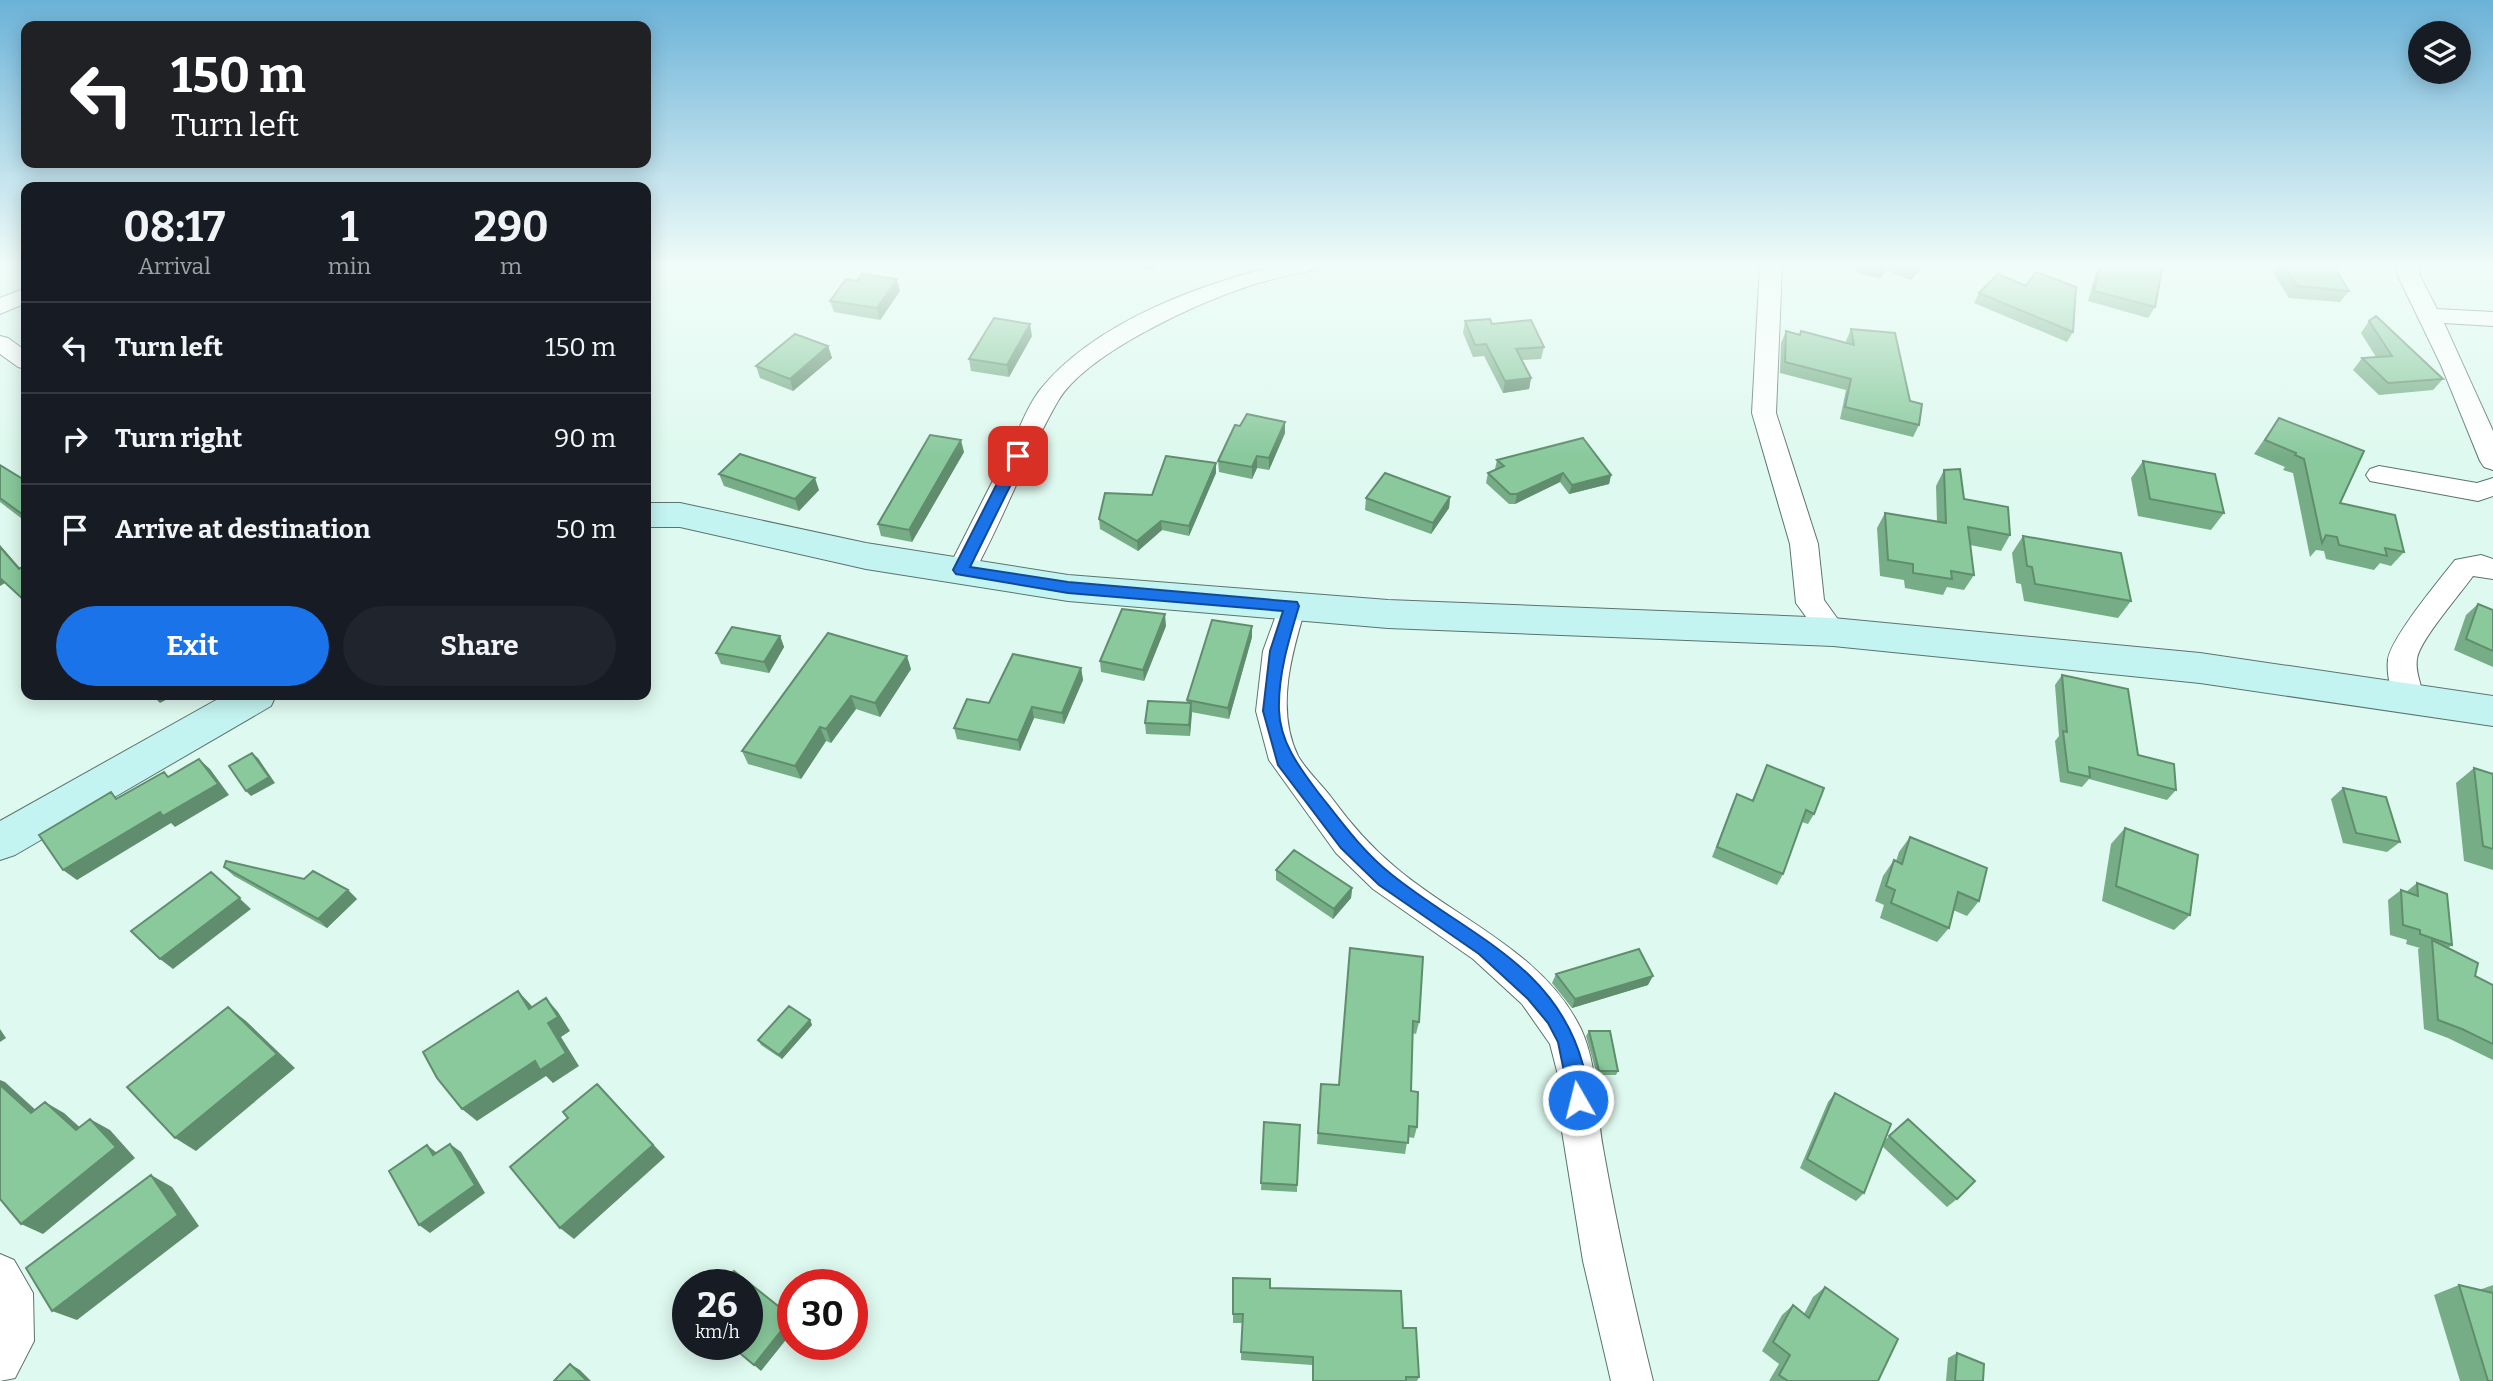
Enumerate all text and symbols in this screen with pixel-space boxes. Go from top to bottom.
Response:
map controls [2408,21,2471,84]
button: layers [2408,21,2471,84]
text: 150 m [171,46,306,105]
icon: left [56,49,147,140]
text: Turn left [171,106,299,144]
text: 08:17 [123,202,225,252]
text: 1 [340,202,359,252]
text: 290 [474,202,549,252]
text: Arrival [138,252,211,280]
text: min [328,252,371,280]
text: m [500,252,522,280]
icon: left [56,329,94,367]
text: Turn left [115,332,223,363]
text: 150 m [545,332,616,363]
icon: right [56,420,94,458]
text: Turn right [115,423,242,454]
text: 90 m [554,423,616,454]
pin [988,426,1048,486]
icon: arrive [999,437,1037,475]
icon: arrive [56,511,94,549]
text: Arrive at destination [115,514,370,545]
text: 50 m [555,514,616,545]
button: Exit [56,606,329,686]
button: Share [343,606,616,686]
position arrow [1541,1063,1615,1137]
speed limit sign: 30 [777,1269,868,1360]
text: 26 [697,1284,738,1326]
text: km/h [695,1321,740,1343]

